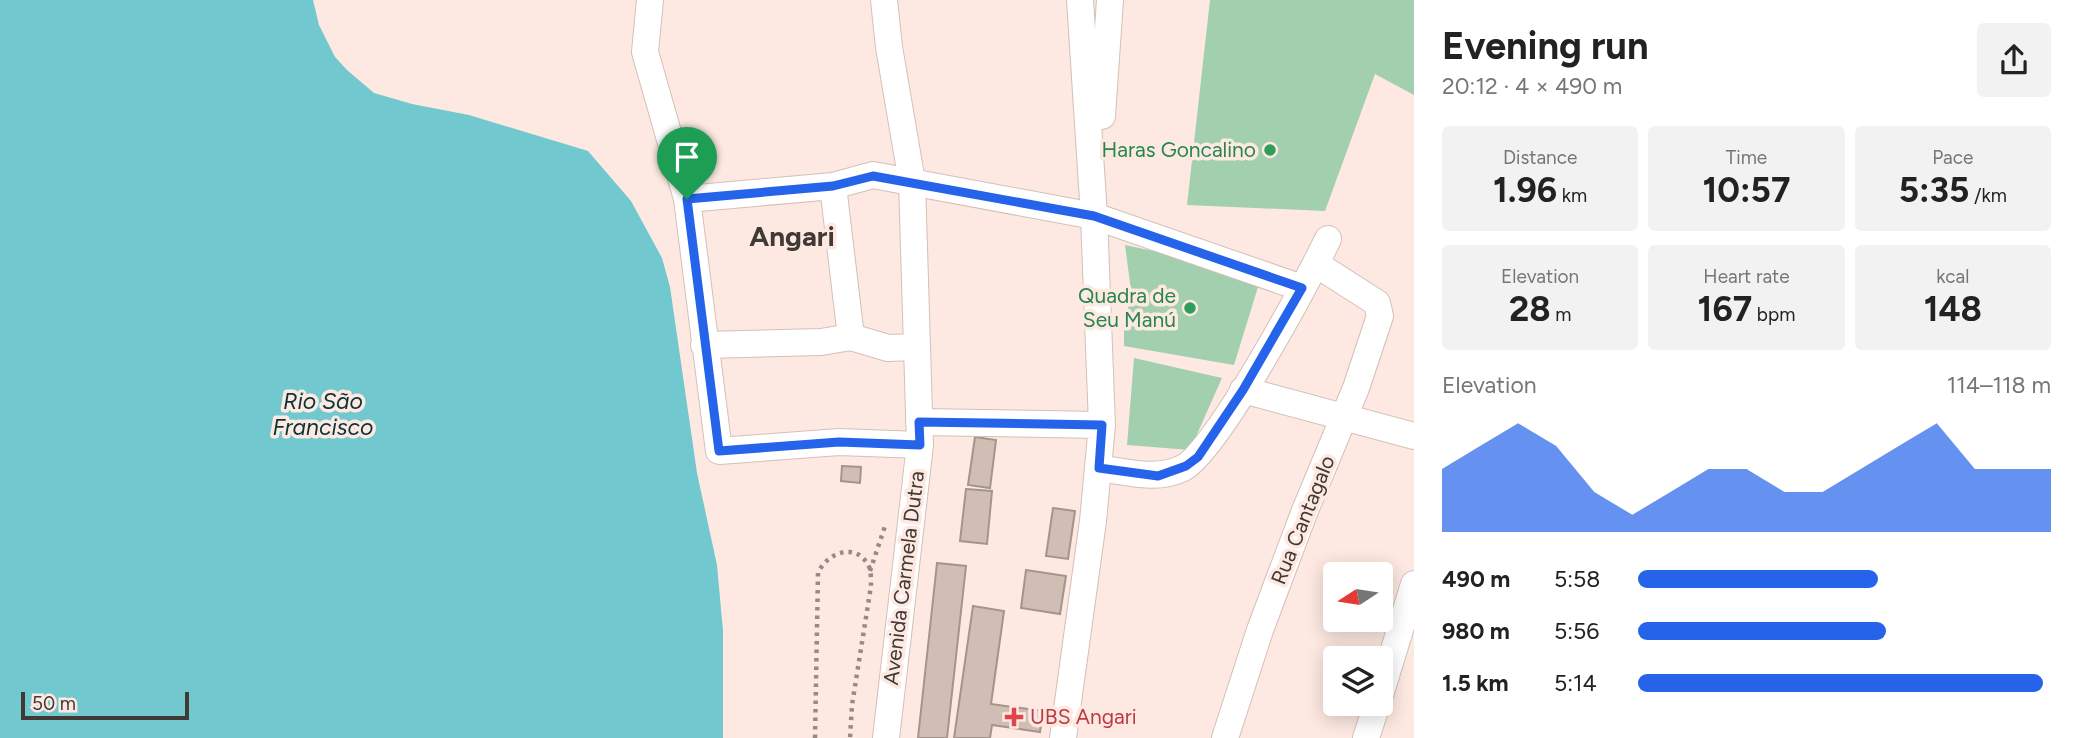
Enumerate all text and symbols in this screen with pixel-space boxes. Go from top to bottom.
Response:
text: Evening run [1442,23,1649,69]
button: share [1977,23,2051,97]
text: 20:12 · 4 × 490 m [1442,72,1622,100]
pin [657,127,717,199]
place label: Haras Goncalino [1101,137,1256,162]
icon: arrive [668,138,706,176]
marker: Haras Goncalino [1262,142,1278,158]
text: Distance [1503,146,1577,169]
text: Time [1726,146,1767,169]
text: Pace [1932,146,1973,169]
text: 1.96 [1493,169,1557,211]
text: 10:57 [1703,169,1790,211]
text: 5:35 [1899,169,1969,211]
text: km [1557,184,1587,207]
text: /km [1969,184,2007,207]
district label: Angari [749,219,835,253]
text: Elevation [1501,265,1579,288]
text: Heart rate [1703,265,1790,288]
text: kcal [1936,265,1969,288]
place label: Quadra de Seu Manú [1078,283,1176,332]
text: 28 [1509,288,1551,330]
text: 167 [1698,288,1752,330]
text: 148 [1924,288,1982,330]
marker: Quadra de Seu Manú [1182,300,1198,316]
text: m [1551,303,1571,326]
text: bpm [1752,303,1795,326]
text: Elevation [1442,371,1537,399]
text: 114–118 m [1947,371,2051,399]
water label: Rio São Francisco [273,387,373,441]
street label: Rua Cantagalo [1265,452,1340,588]
street label: Avenida Carmela Dutra [878,469,929,686]
north arrow [1323,562,1393,632]
map controls [1323,562,1393,716]
text: 490 m [1442,565,1510,593]
text: 5:58 [1554,565,1600,593]
text: 980 m [1442,617,1510,645]
text: 5:56 [1554,617,1599,645]
button: layers [1323,646,1393,716]
text: 1.5 km [1442,669,1509,697]
text: 5:14 [1554,669,1597,697]
scale bar [21,689,189,721]
text: 50 m [32,692,76,715]
place label: UBS Angari [1030,704,1137,729]
marker: UBS Angari [1004,707,1024,727]

